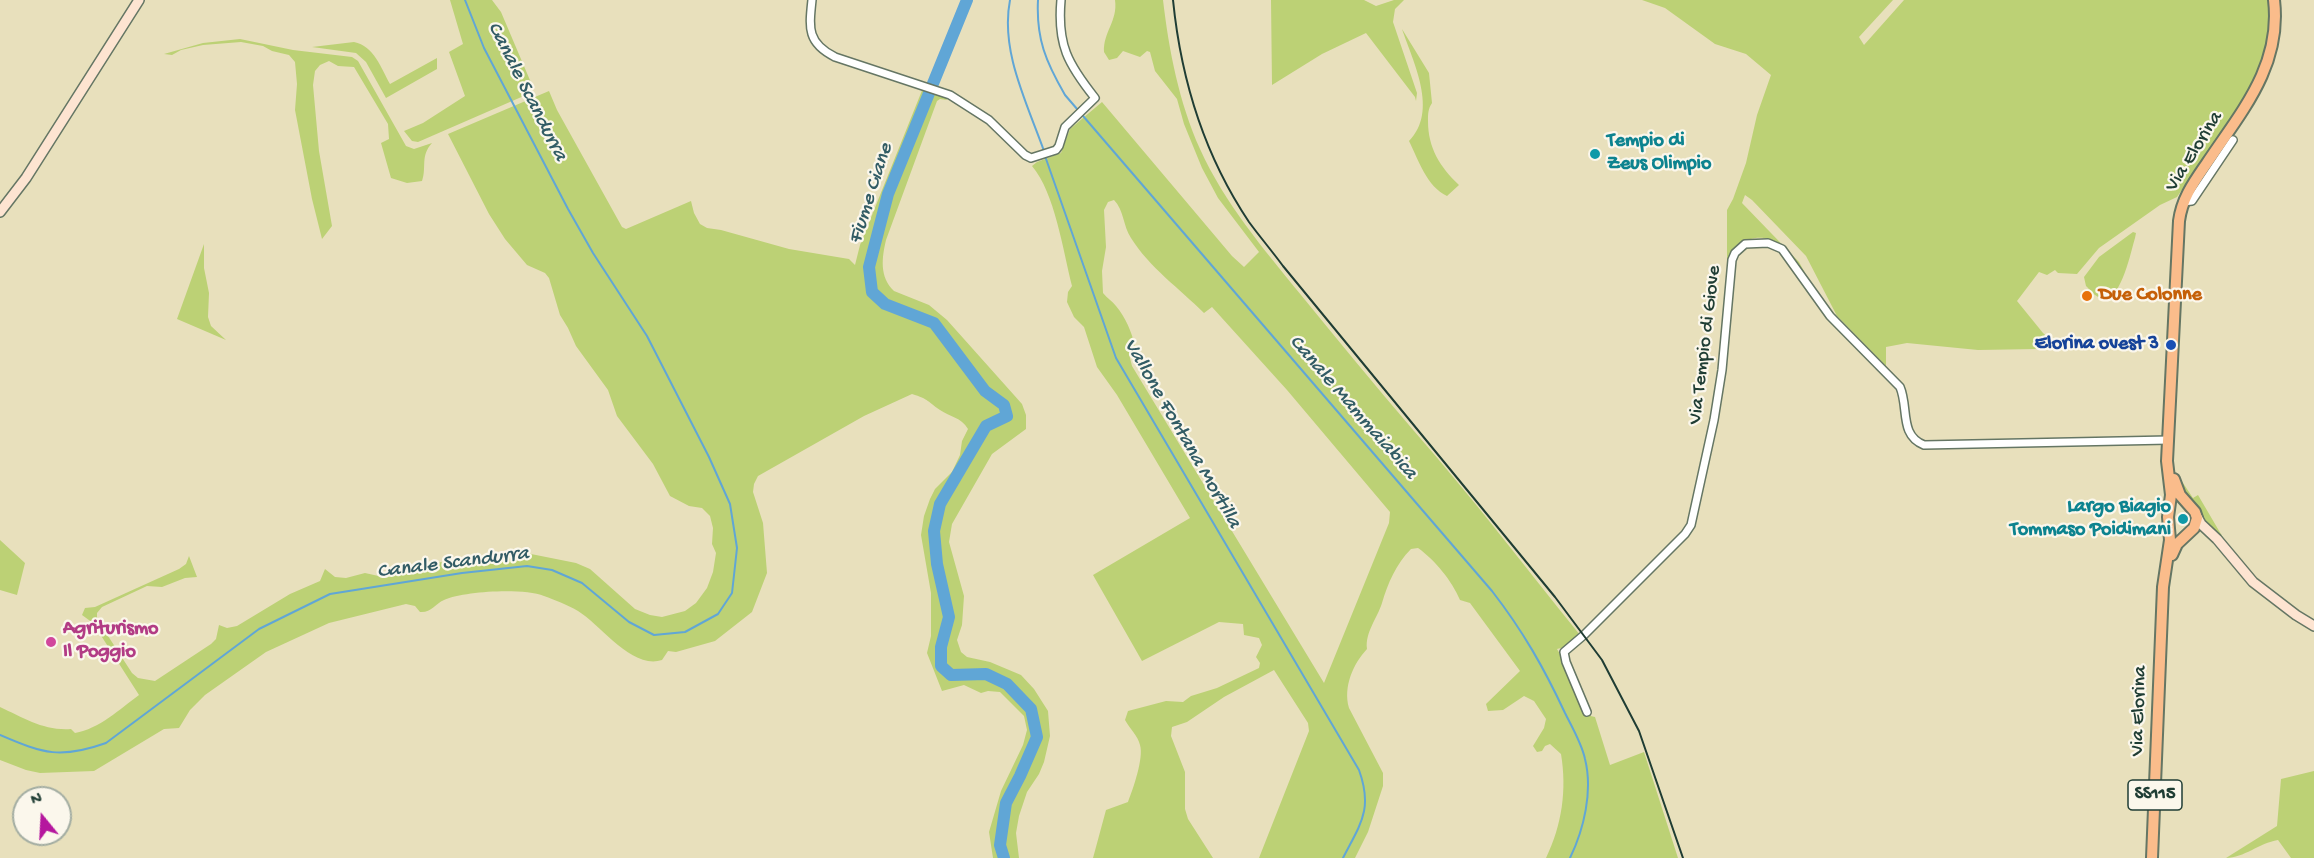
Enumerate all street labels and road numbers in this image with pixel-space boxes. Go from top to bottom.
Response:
street label: Via Elorina [2161,107,2229,197]
street label: Via Tempio di Giove [1684,264,1728,426]
street label: Via Elorina [2126,665,2154,757]
road number: SS115 [2128,780,2182,810]

